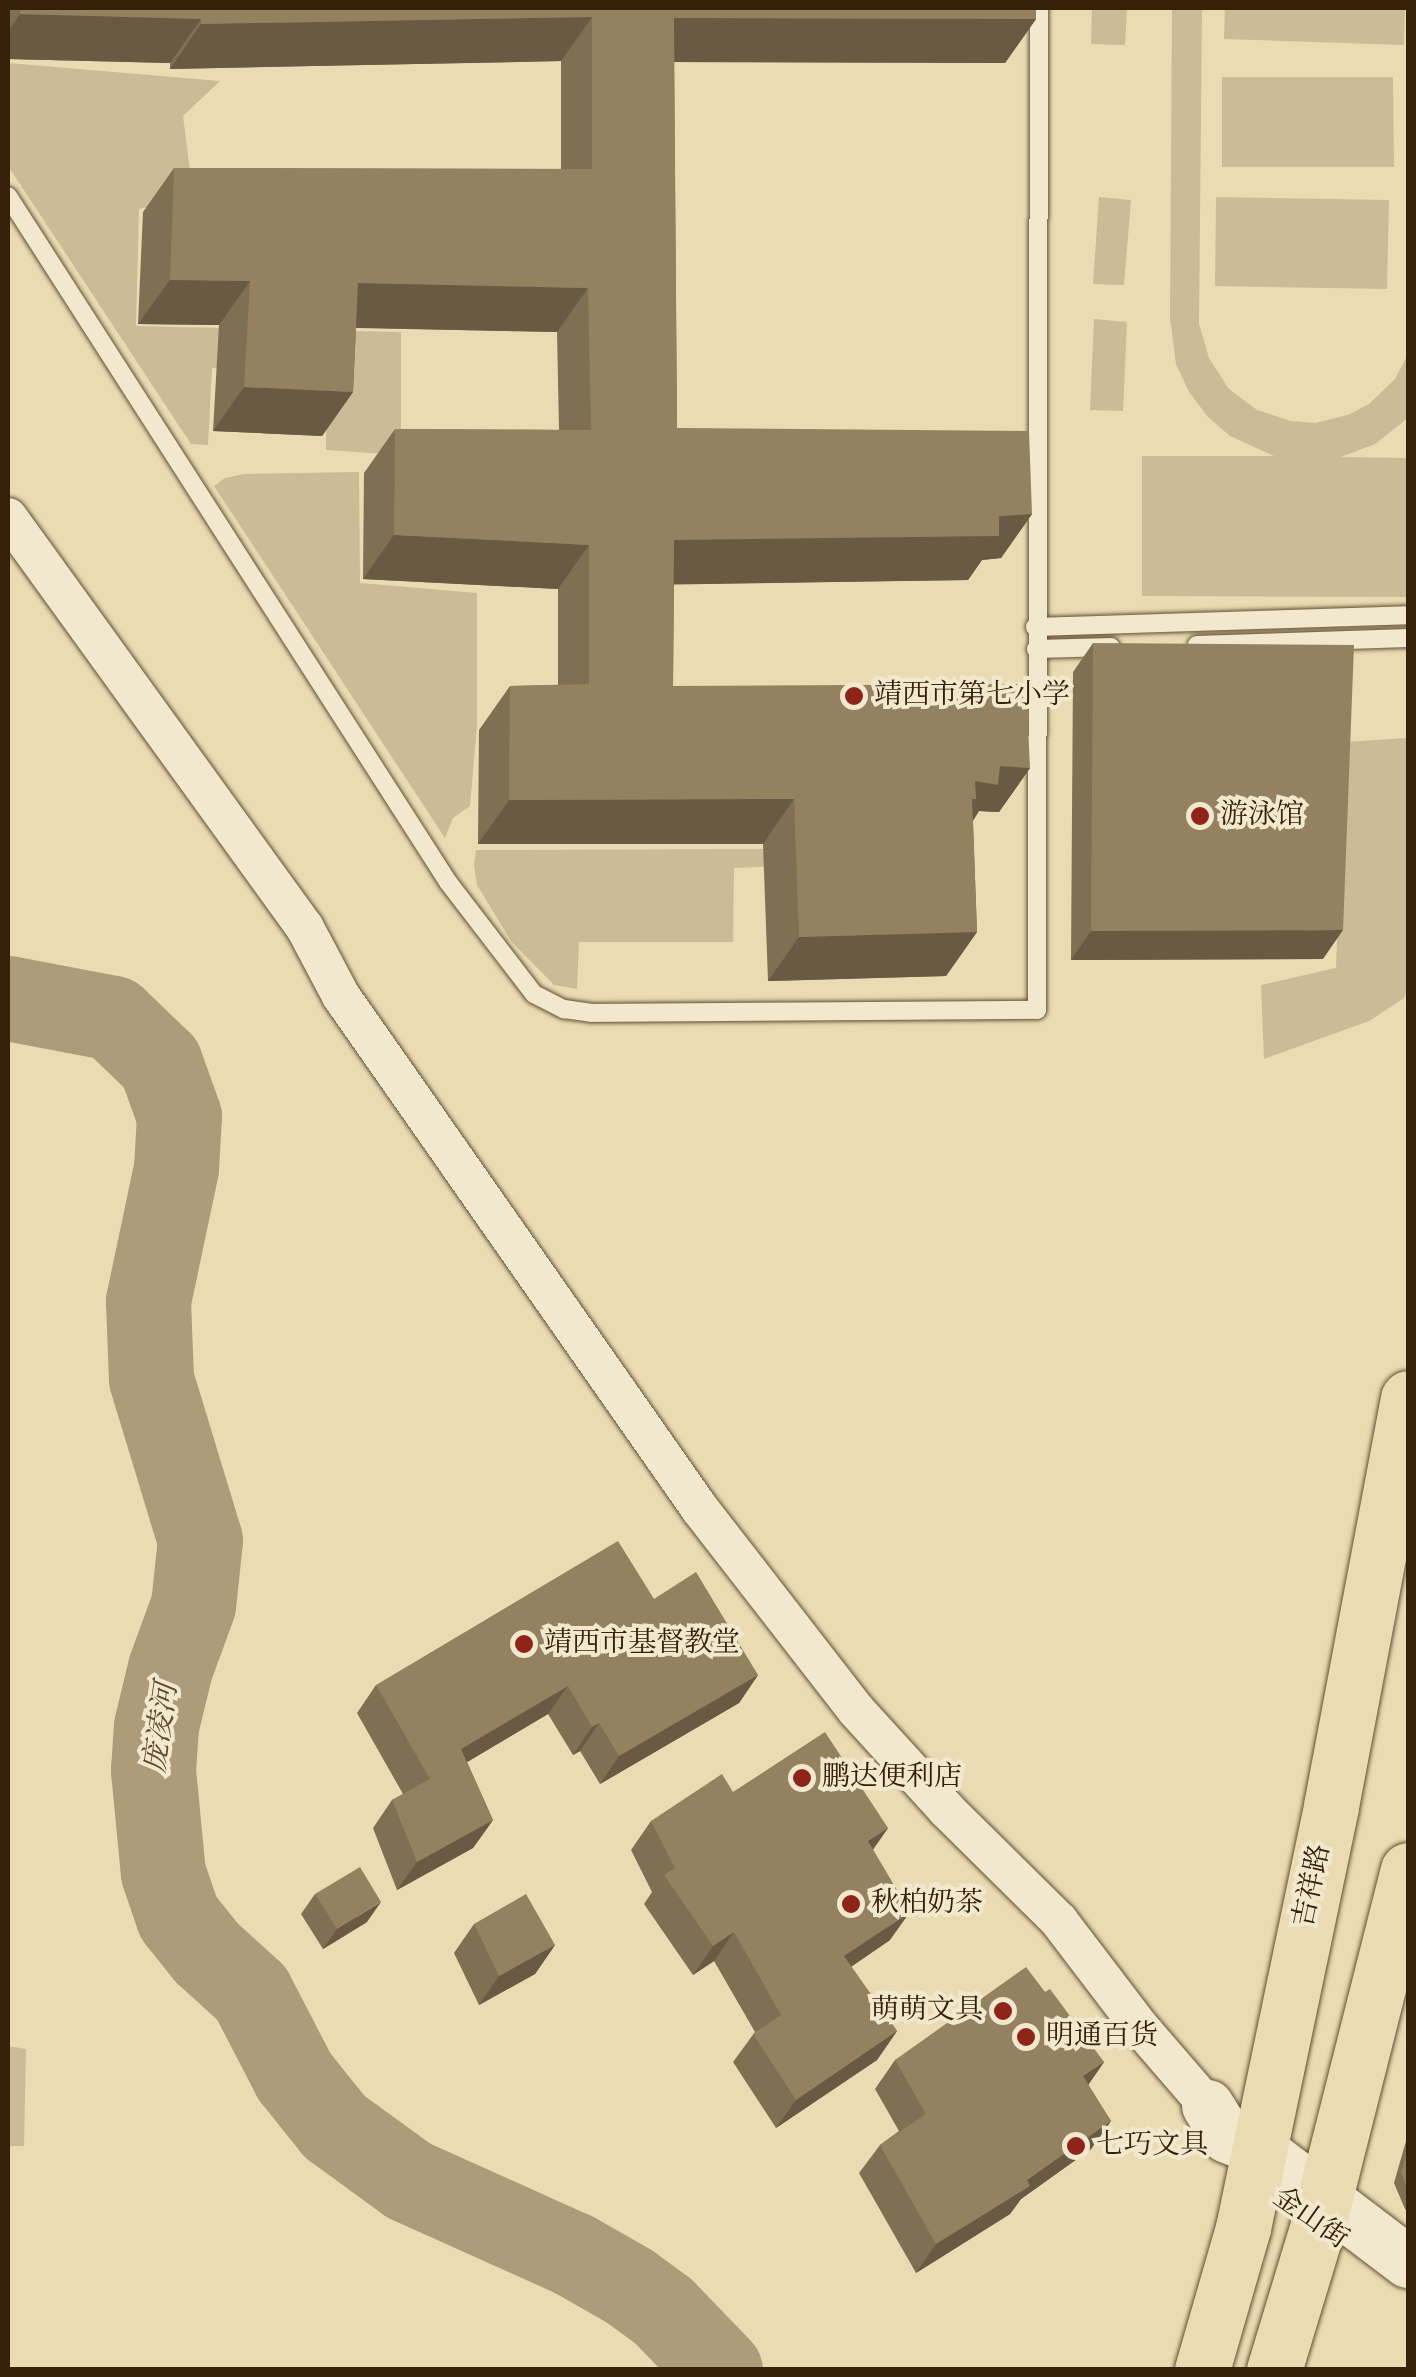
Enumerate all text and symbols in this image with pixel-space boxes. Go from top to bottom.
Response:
place label: 靖西市第七小学 [874,679,1070,713]
marker: 靖西市第七小学 [843,685,865,707]
place label: 游泳馆 [1220,799,1304,833]
marker: 游泳馆 [1189,805,1211,827]
place label: 靖西市基督教堂 [544,1627,740,1661]
marker: 靖西市基督教堂 [513,1633,535,1655]
water label: 庞凌河 [138,1681,186,1775]
place label: 鹏达便利店 [822,1761,962,1795]
marker: 鹏达便利店 [791,1767,813,1789]
street label: 吉祥路 [1288,1841,1338,1931]
place label: 秋柏奶茶 [871,1887,983,1921]
marker: 秋柏奶茶 [840,1893,862,1915]
place label: 萌萌文具 [871,1994,983,2028]
marker: 萌萌文具 [992,2000,1014,2022]
place label: 明通百货 [1046,2020,1158,2054]
marker: 明通百货 [1015,2026,1037,2048]
place label: 七巧文具 [1096,2129,1208,2163]
marker: 七巧文具 [1065,2135,1087,2157]
street label: 金山街 [1266,2181,1354,2257]

